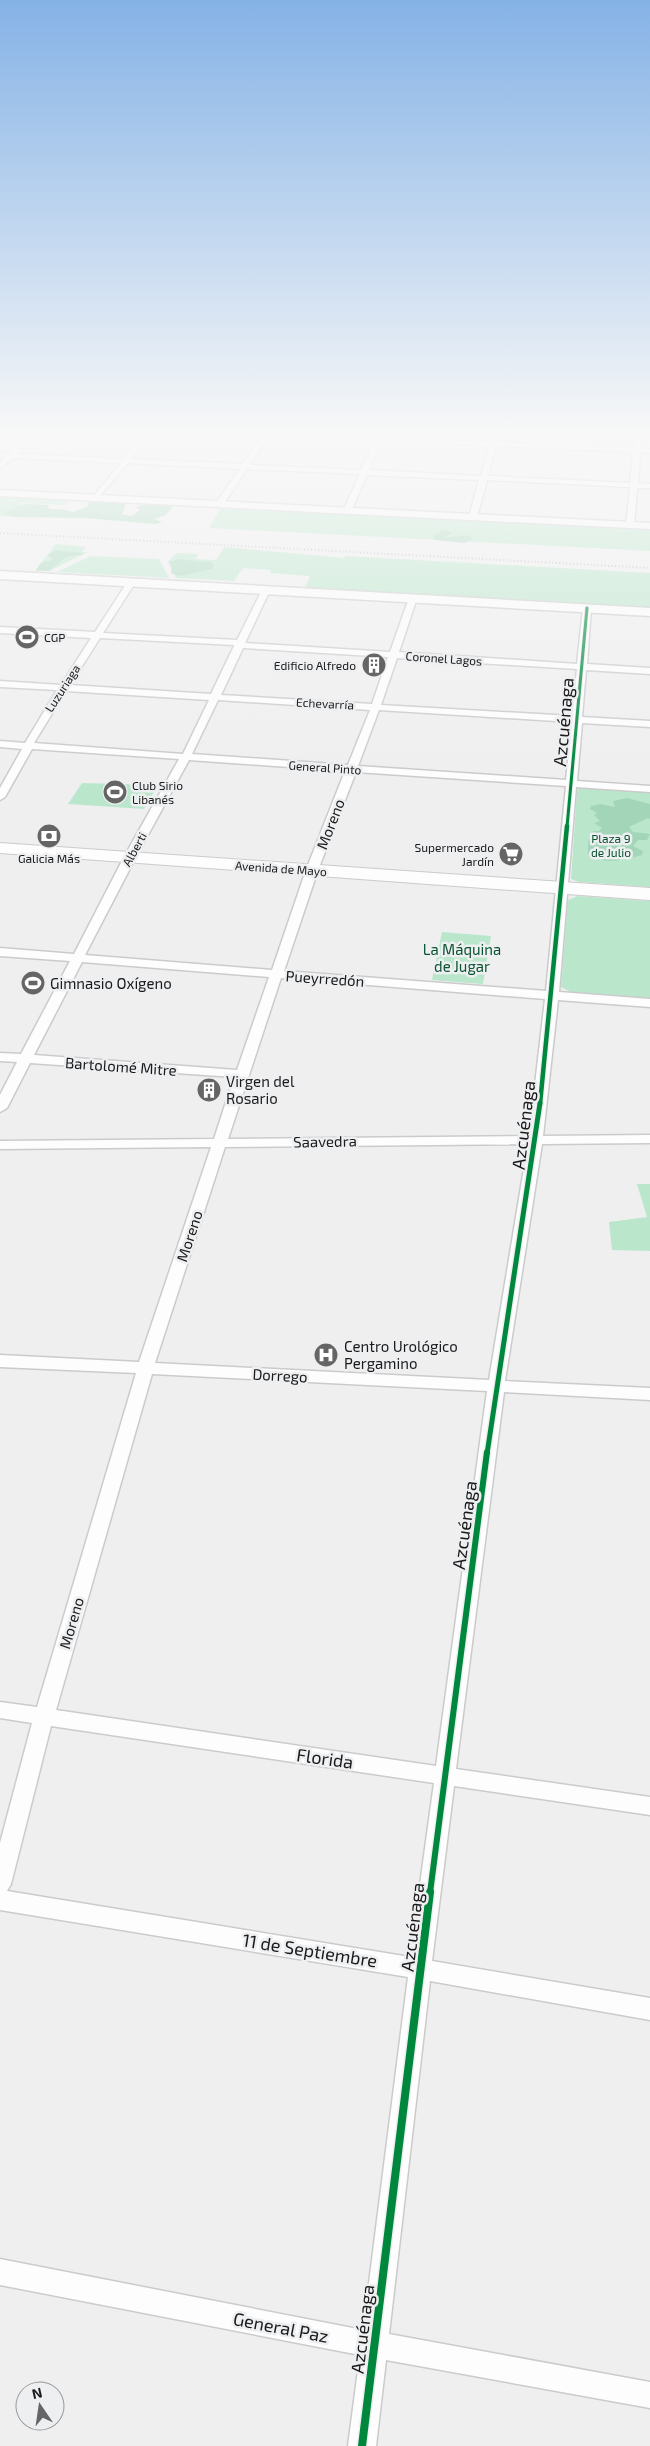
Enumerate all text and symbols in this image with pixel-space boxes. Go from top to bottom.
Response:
sports icon: CGP [14,624,40,650]
place label: CGP [44,630,65,644]
street label: Coronel Lagos [405,648,483,668]
building icon: Edificio Alfredo [361,652,387,678]
place label: Edificio Alfredo [274,658,356,672]
street label: Luzuriaga [42,662,82,714]
street label: Azcuénaga [548,677,578,767]
street label: Echevarría [296,694,354,712]
street label: General Pinto [288,757,362,777]
place label: Club Sirio Libanés [132,778,183,806]
sports icon: Club Sirio Libanés [102,779,128,805]
street label: Moreno [312,796,348,852]
bank icon: Galicia Más [36,823,62,849]
street label: Alberti [119,830,149,868]
park label: Plaza 9 de Julio [591,831,631,859]
place label: Supermercado Jardín [414,840,494,868]
supermarket icon: Supermercado Jardín [498,841,524,867]
place label: Galicia Más [18,851,80,865]
street label: Avenida de Mayo [234,858,328,878]
park label: La Máquina de Jugar [423,940,501,975]
street label: Pueyrredón [285,966,365,990]
sports icon: Gimnasio Oxígeno [20,970,46,996]
place label: Gimnasio Oxígeno [50,974,172,992]
street label: Bartolomé Mitre [65,1053,177,1079]
place label: Virgen del Rosario [226,1072,295,1107]
building icon: Virgen del Rosario [196,1077,222,1103]
street label: Azcuénaga [507,1079,539,1171]
street label: Saavedra [293,1131,357,1151]
street label: Moreno [172,1208,206,1264]
place label: Centro Urológico Pergamino [344,1337,458,1372]
hospital icon: Centro Urológico Pergamino [313,1342,339,1368]
street label: Dorrego [252,1365,308,1385]
street label: Azcuénaga [447,1479,481,1571]
street label: Moreno [55,1595,87,1651]
street label: Florida [295,1743,355,1773]
street label: Azcuénaga [396,1881,428,1973]
street label: 11 de Septiembre [241,1928,379,1972]
street label: Azcuénaga [346,2283,378,2375]
street label: General Paz [231,2307,331,2347]
north arrow [15,2381,65,2431]
text: N [30,2383,44,2402]

